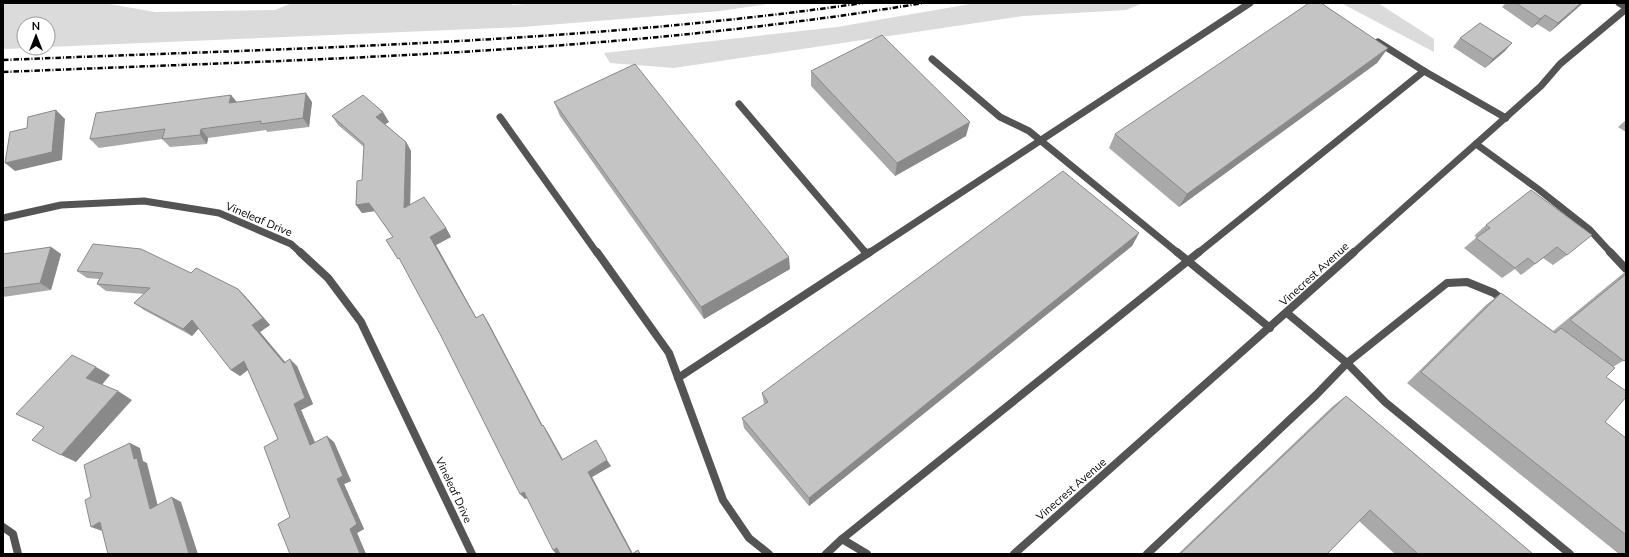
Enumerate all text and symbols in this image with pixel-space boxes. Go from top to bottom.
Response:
north arrow [16,16,56,56]
text: N [32,19,40,33]
street label: Vineleaf Drive [224,199,294,239]
street label: Vinecrest Avenue [1276,239,1352,309]
street label: Vineleaf Drive [433,455,475,525]
street label: Vinecrest Avenue [1033,455,1109,523]

